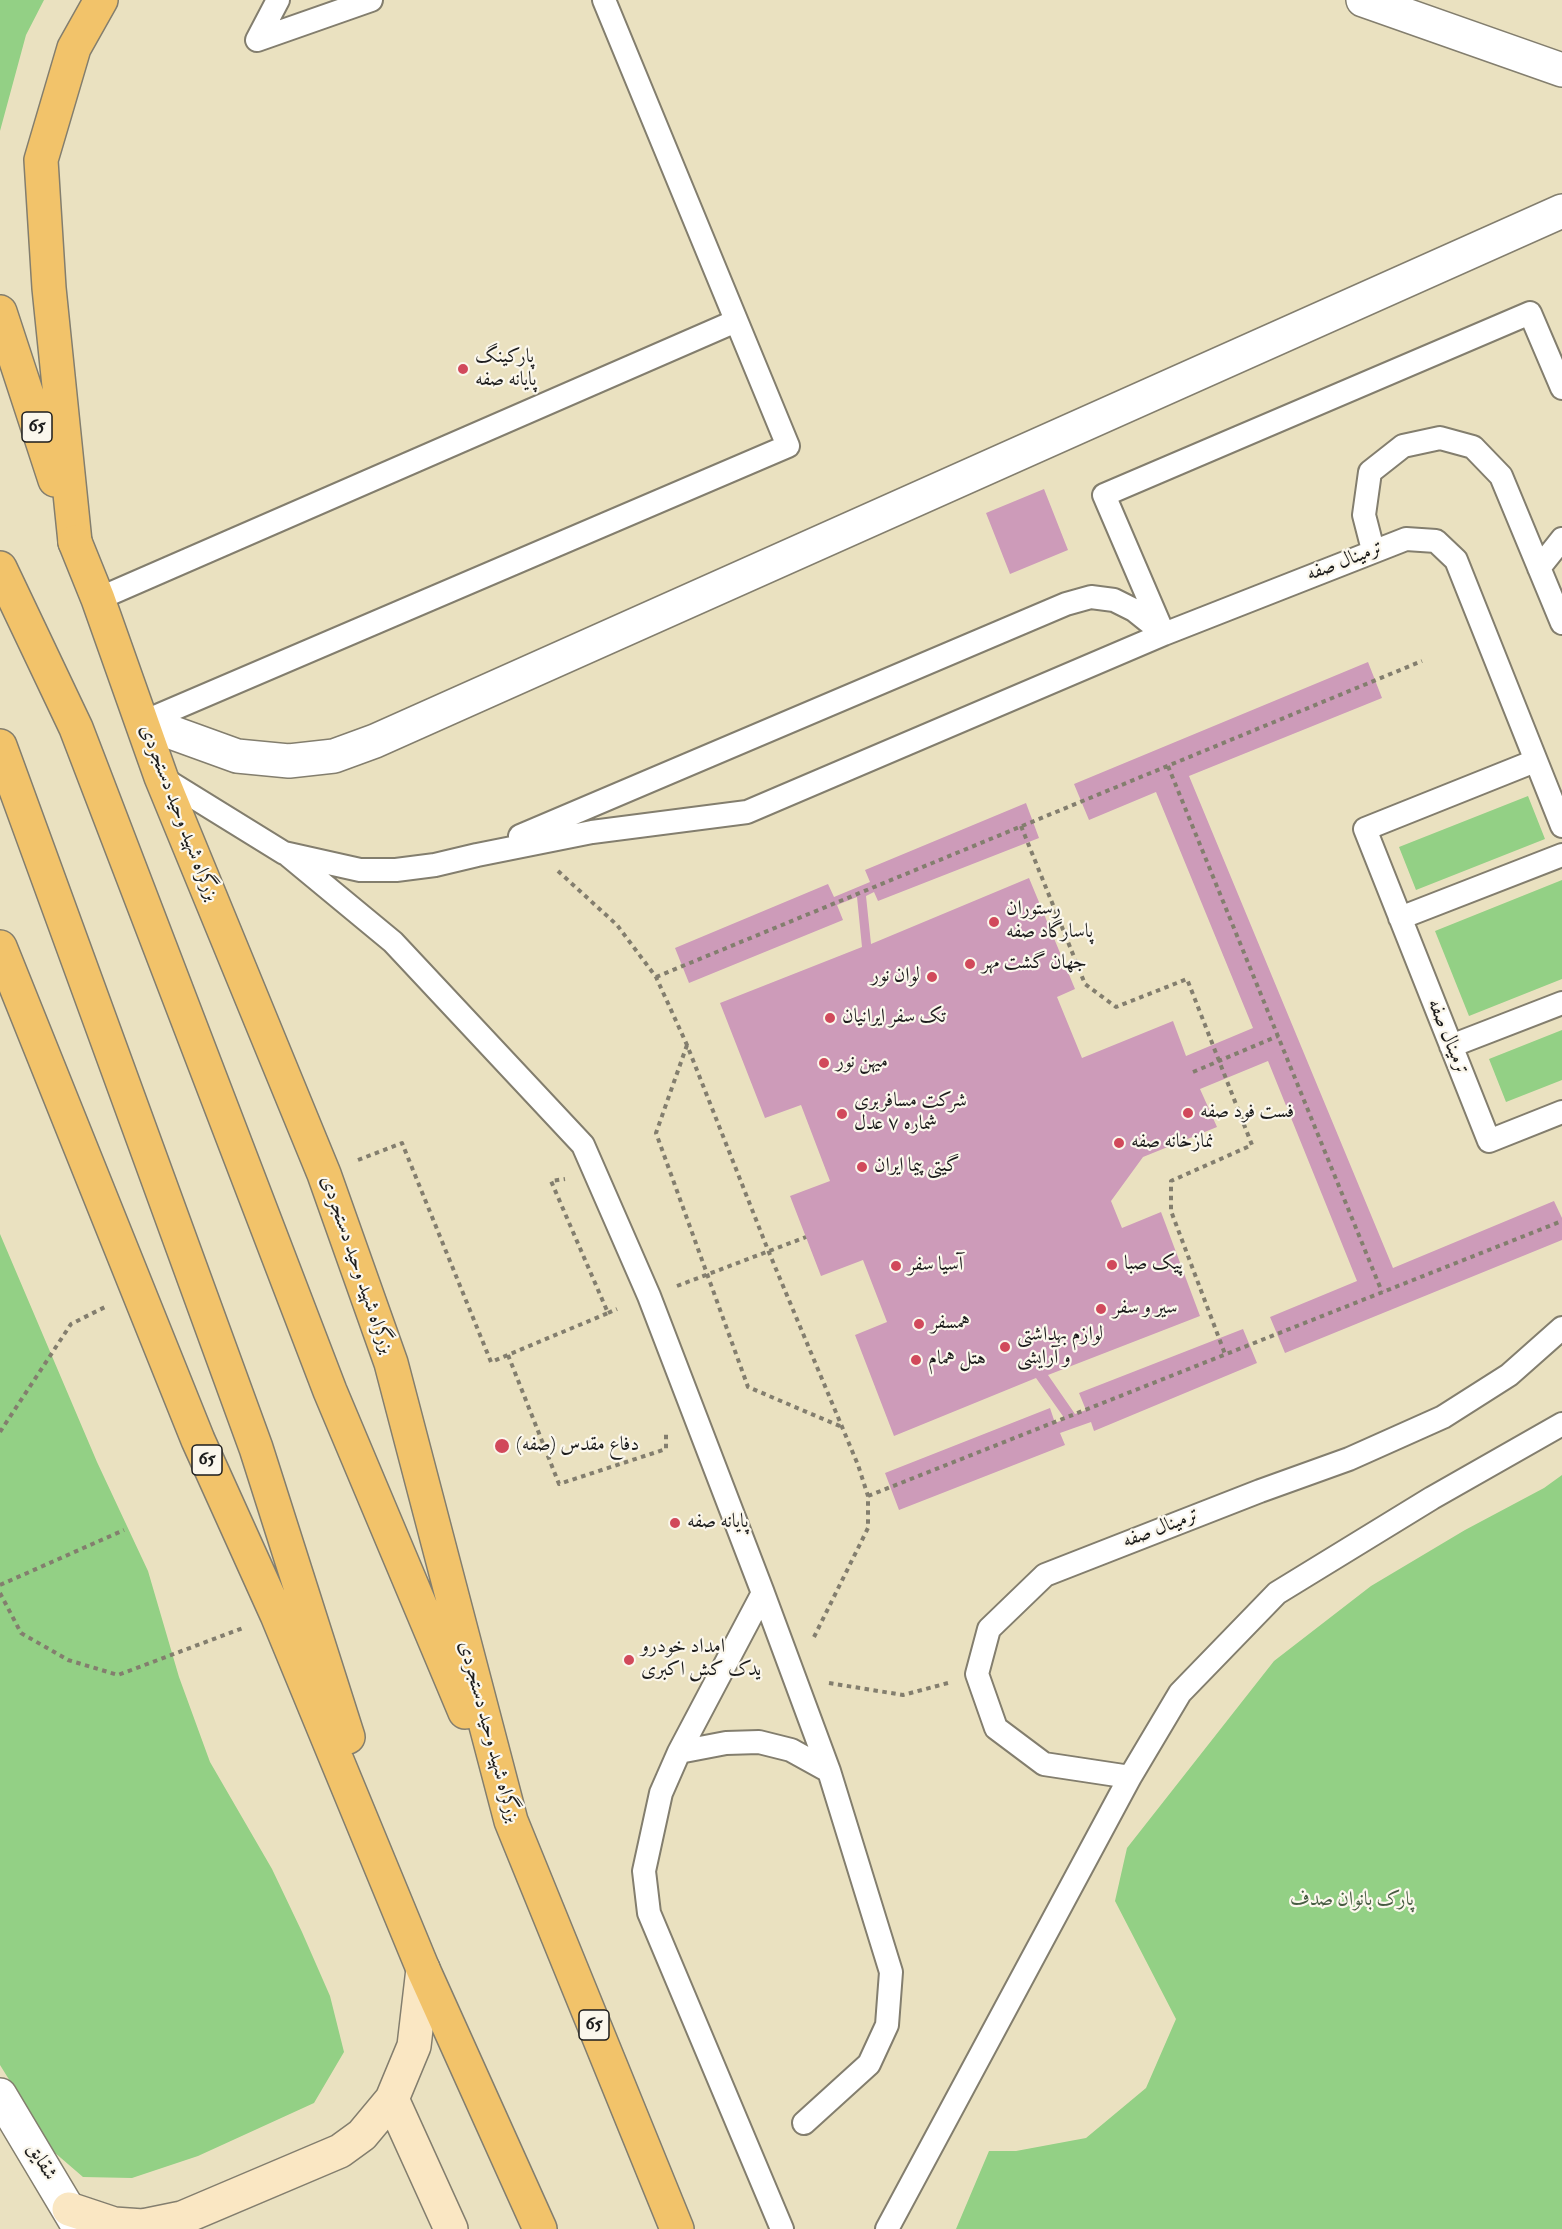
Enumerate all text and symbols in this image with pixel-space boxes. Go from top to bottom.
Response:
place label: پارکینگ پایانه صفه [475,346,536,393]
marker: پارکینگ پایانه صفه [456,362,470,376]
road number: 65 [22,412,52,442]
street label: ترمینال صفه [1304,537,1386,587]
street label: بزرگراه شهید وحید دستجردی [133,721,223,905]
place label: رستوران پاسارگاد صفه [1006,898,1093,945]
marker: رستوران پاسارگاد صفه [987,915,1001,929]
place label: جهان گشت مهر [982,952,1087,976]
marker: جهان گشت مهر [963,957,977,971]
place label: لوان نور [871,965,920,989]
marker: لوان نور [925,970,939,984]
street label: ترمینال صفه [1421,996,1473,1078]
place label: تک سفر ایرانیان [842,1006,946,1030]
marker: تک سفر ایرانیان [823,1011,837,1025]
place label: میهن نور [836,1051,888,1075]
marker: میهن نور [817,1056,831,1070]
place label: شرکت مسافربری شماره ۷ عدل [854,1090,967,1137]
place label: فست فود صفه [1200,1101,1294,1125]
marker: فست فود صفه [1181,1106,1195,1120]
marker: شرکت مسافربری شماره ۷ عدل [835,1107,849,1121]
place label: نمازخانه صفه [1131,1131,1214,1155]
marker: نمازخانه صفه [1112,1136,1126,1150]
place label: گیتی پیما ایران [874,1155,960,1179]
marker: گیتی پیما ایران [855,1160,869,1174]
street label: بزرگراه شهید وحید دستجردی [314,1173,398,1357]
place label: پیک صبا [1124,1253,1183,1277]
place label: آسیا سفر [908,1254,963,1278]
marker: پیک صبا [1105,1258,1119,1272]
marker: آسیا سفر [889,1259,903,1273]
place label: سیر و سفر [1113,1297,1178,1321]
marker: سیر و سفر [1094,1302,1108,1316]
place label: همسفر [931,1312,970,1336]
marker: همسفر [912,1317,926,1331]
place label: لوازم بهداشتی و آرایشی [1017,1324,1103,1371]
marker: لوازم بهداشتی و آرایشی [998,1340,1012,1354]
place label: هتل همام [928,1348,986,1372]
marker: هتل همام [909,1353,923,1367]
place label: دفاع مقدس (صفه) [516,1434,639,1458]
marker: دفاع مقدس (صفه) [493,1437,511,1455]
road number: 65 [192,1445,222,1475]
street label: ترمینال صفه [1120,1504,1202,1554]
place label: پایانه صفه [687,1511,748,1535]
marker: پایانه صفه [668,1516,682,1530]
place label: امداد خودرو یدک کش اکبری [641,1636,761,1683]
street label: بزرگراه شهید وحید دستجردی [452,1638,524,1826]
marker: امداد خودرو یدک کش اکبری [622,1653,636,1667]
park label: پارک بانوان صدف [1290,1889,1414,1913]
road number: 65 [579,2010,609,2040]
street label: شقایق [21,2139,61,2185]

